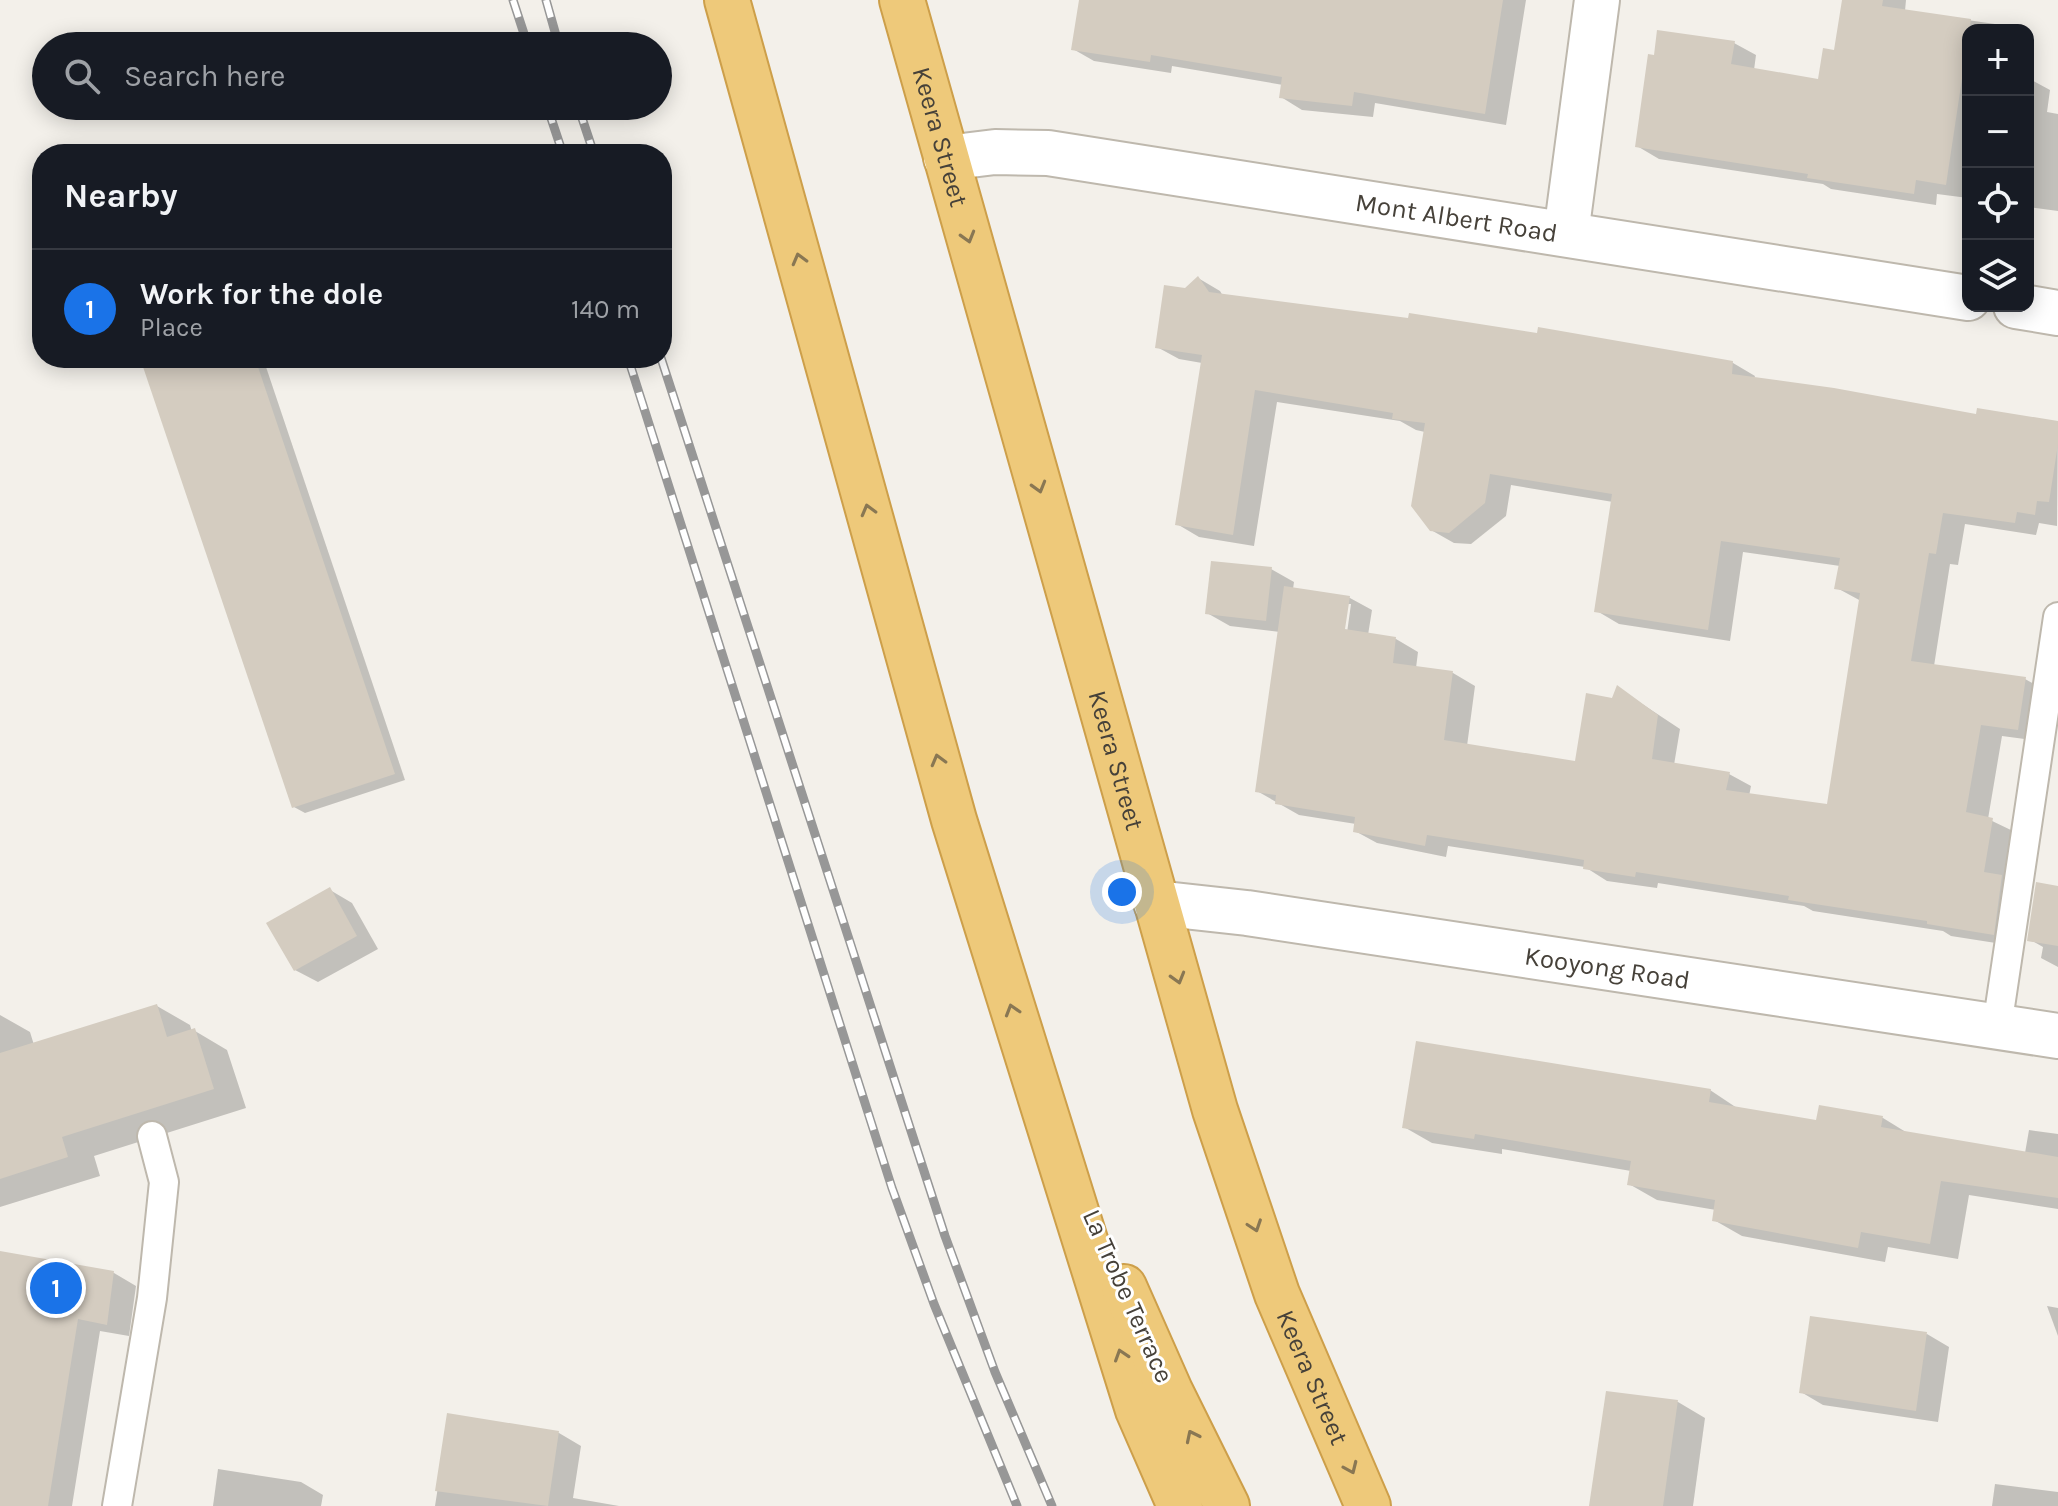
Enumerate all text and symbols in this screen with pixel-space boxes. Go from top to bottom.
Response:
map controls [1962,24,2034,312]
button: + [1962,24,2034,96]
search box [32,32,672,120]
icon: search [60,54,104,98]
text: Search here [124,58,285,94]
street label: Keera Street [906,63,975,210]
button: − [1962,96,2034,168]
button: locate [1962,168,2034,240]
text: Nearby [64,176,178,216]
street label: Mont Albert Road [1353,186,1560,249]
one-way arrow [959,230,975,243]
button: layers [1962,240,2034,312]
one-way arrow [792,253,808,267]
text: Work for the dole [140,276,383,312]
text: 1 [85,294,95,325]
text: 140 m [571,294,640,325]
text: Place [140,312,203,343]
one-way arrow [1030,480,1046,494]
one-way arrow [861,503,878,517]
street label: Keera Street [1082,687,1151,834]
one-way arrow [930,754,947,768]
your location [1102,872,1142,912]
street label: Kooyong Road [1522,940,1692,995]
one-way arrow [1169,971,1185,985]
one-way arrow [1005,1003,1021,1017]
street label: La Trobe Terrace [1076,1204,1180,1388]
one-way arrow [1245,1219,1261,1233]
pin: 1 [30,1258,82,1318]
street label: Keera Street [1270,1305,1355,1450]
one-way arrow [1114,1349,1130,1363]
one-way arrow [1186,1430,1202,1444]
one-way arrow [1341,1459,1357,1474]

